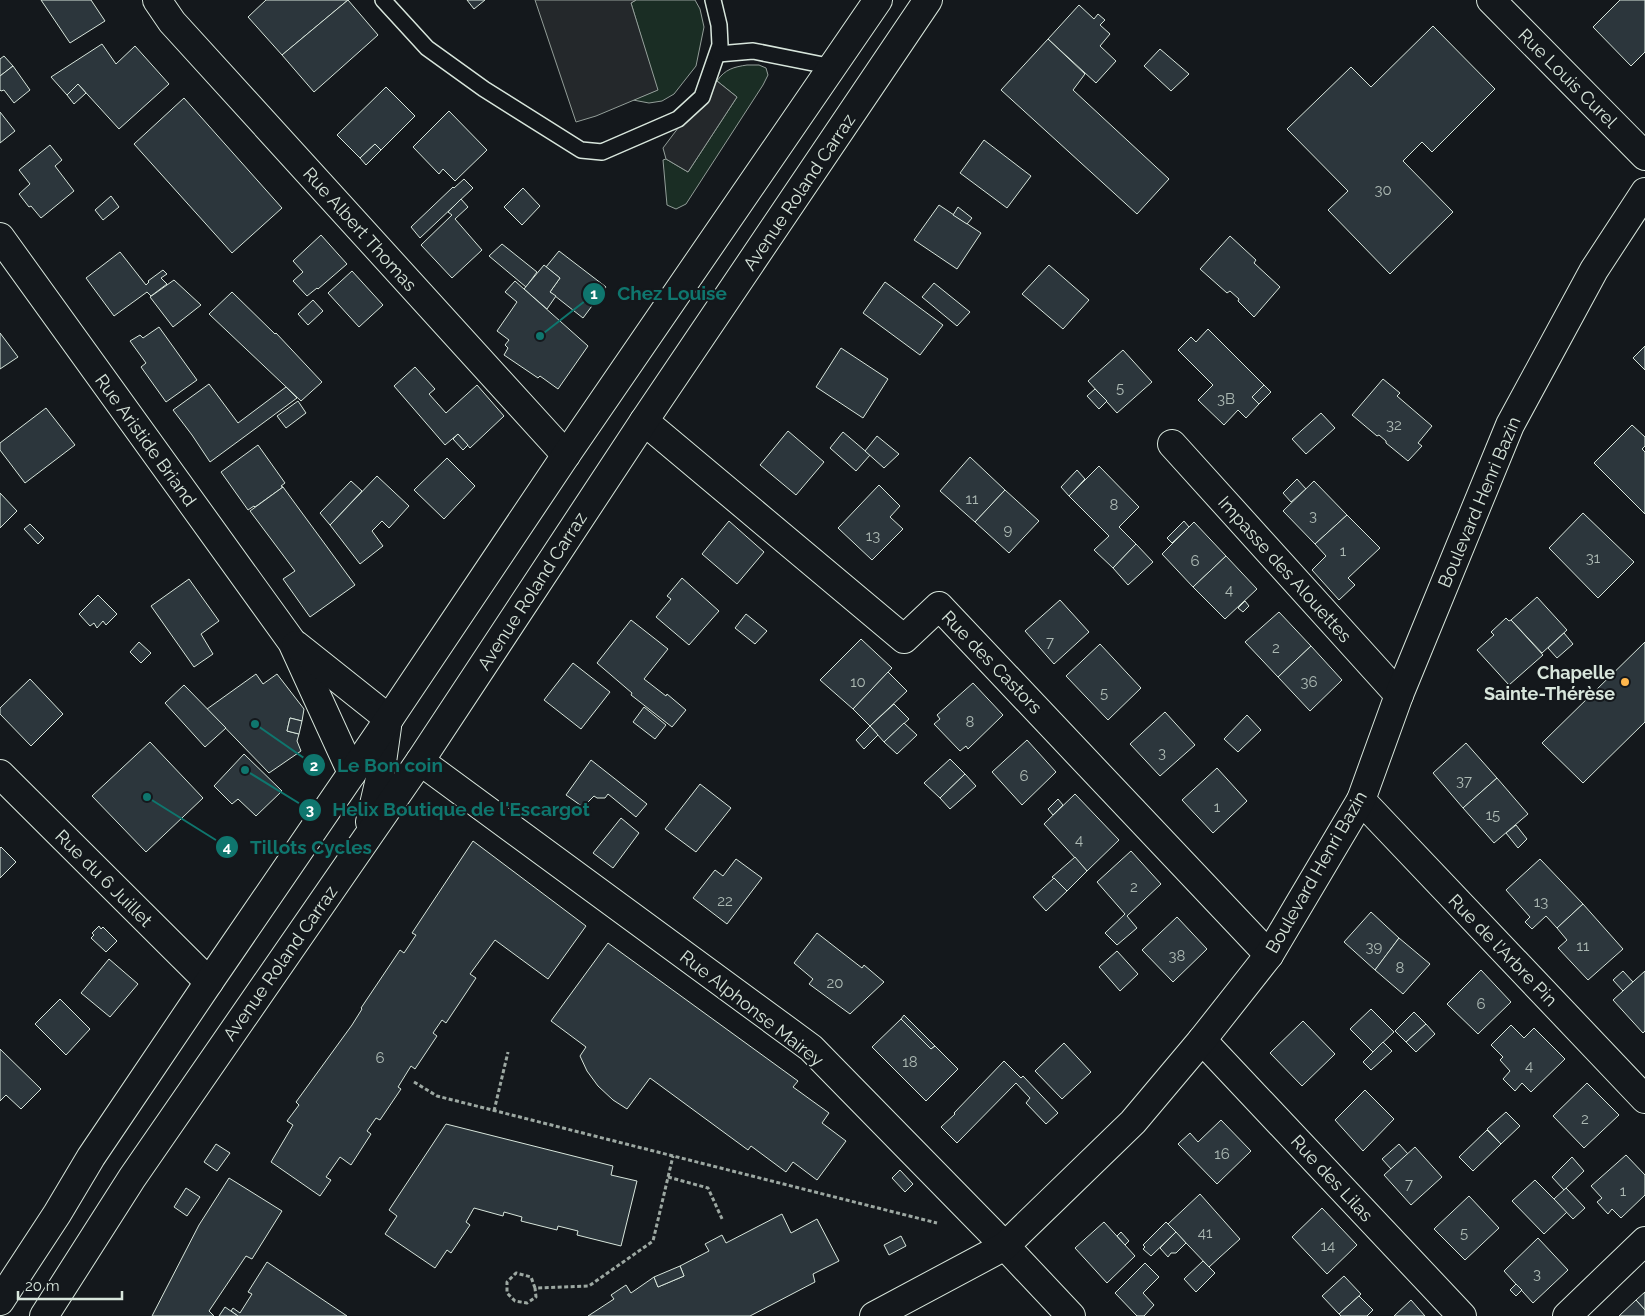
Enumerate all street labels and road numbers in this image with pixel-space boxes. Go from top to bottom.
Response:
street label: Rue Louis Curel [1514,24,1622,132]
street label: Avenue Roland Carraz [739,110,859,274]
street label: Rue Albert Thomas [299,163,421,295]
street label: Rue Aristide Briand [91,370,201,510]
street label: Boulevard Henri Bazin [1433,413,1525,591]
street label: Impasse des Alouettes [1214,492,1356,647]
street label: Avenue Roland Carraz [473,508,591,674]
street label: Rue des Castors [938,606,1047,718]
street label: Boulevard Henri Bazin [1261,787,1371,957]
street label: Rue du 6 Juillet [51,825,157,931]
street label: Avenue Roland Carraz [219,881,342,1045]
street label: Rue de l'Arbre Pin [1444,890,1562,1010]
street label: Rue Alphonse Mairey [676,946,828,1071]
street label: Rue des Lilas [1287,1130,1378,1226]

